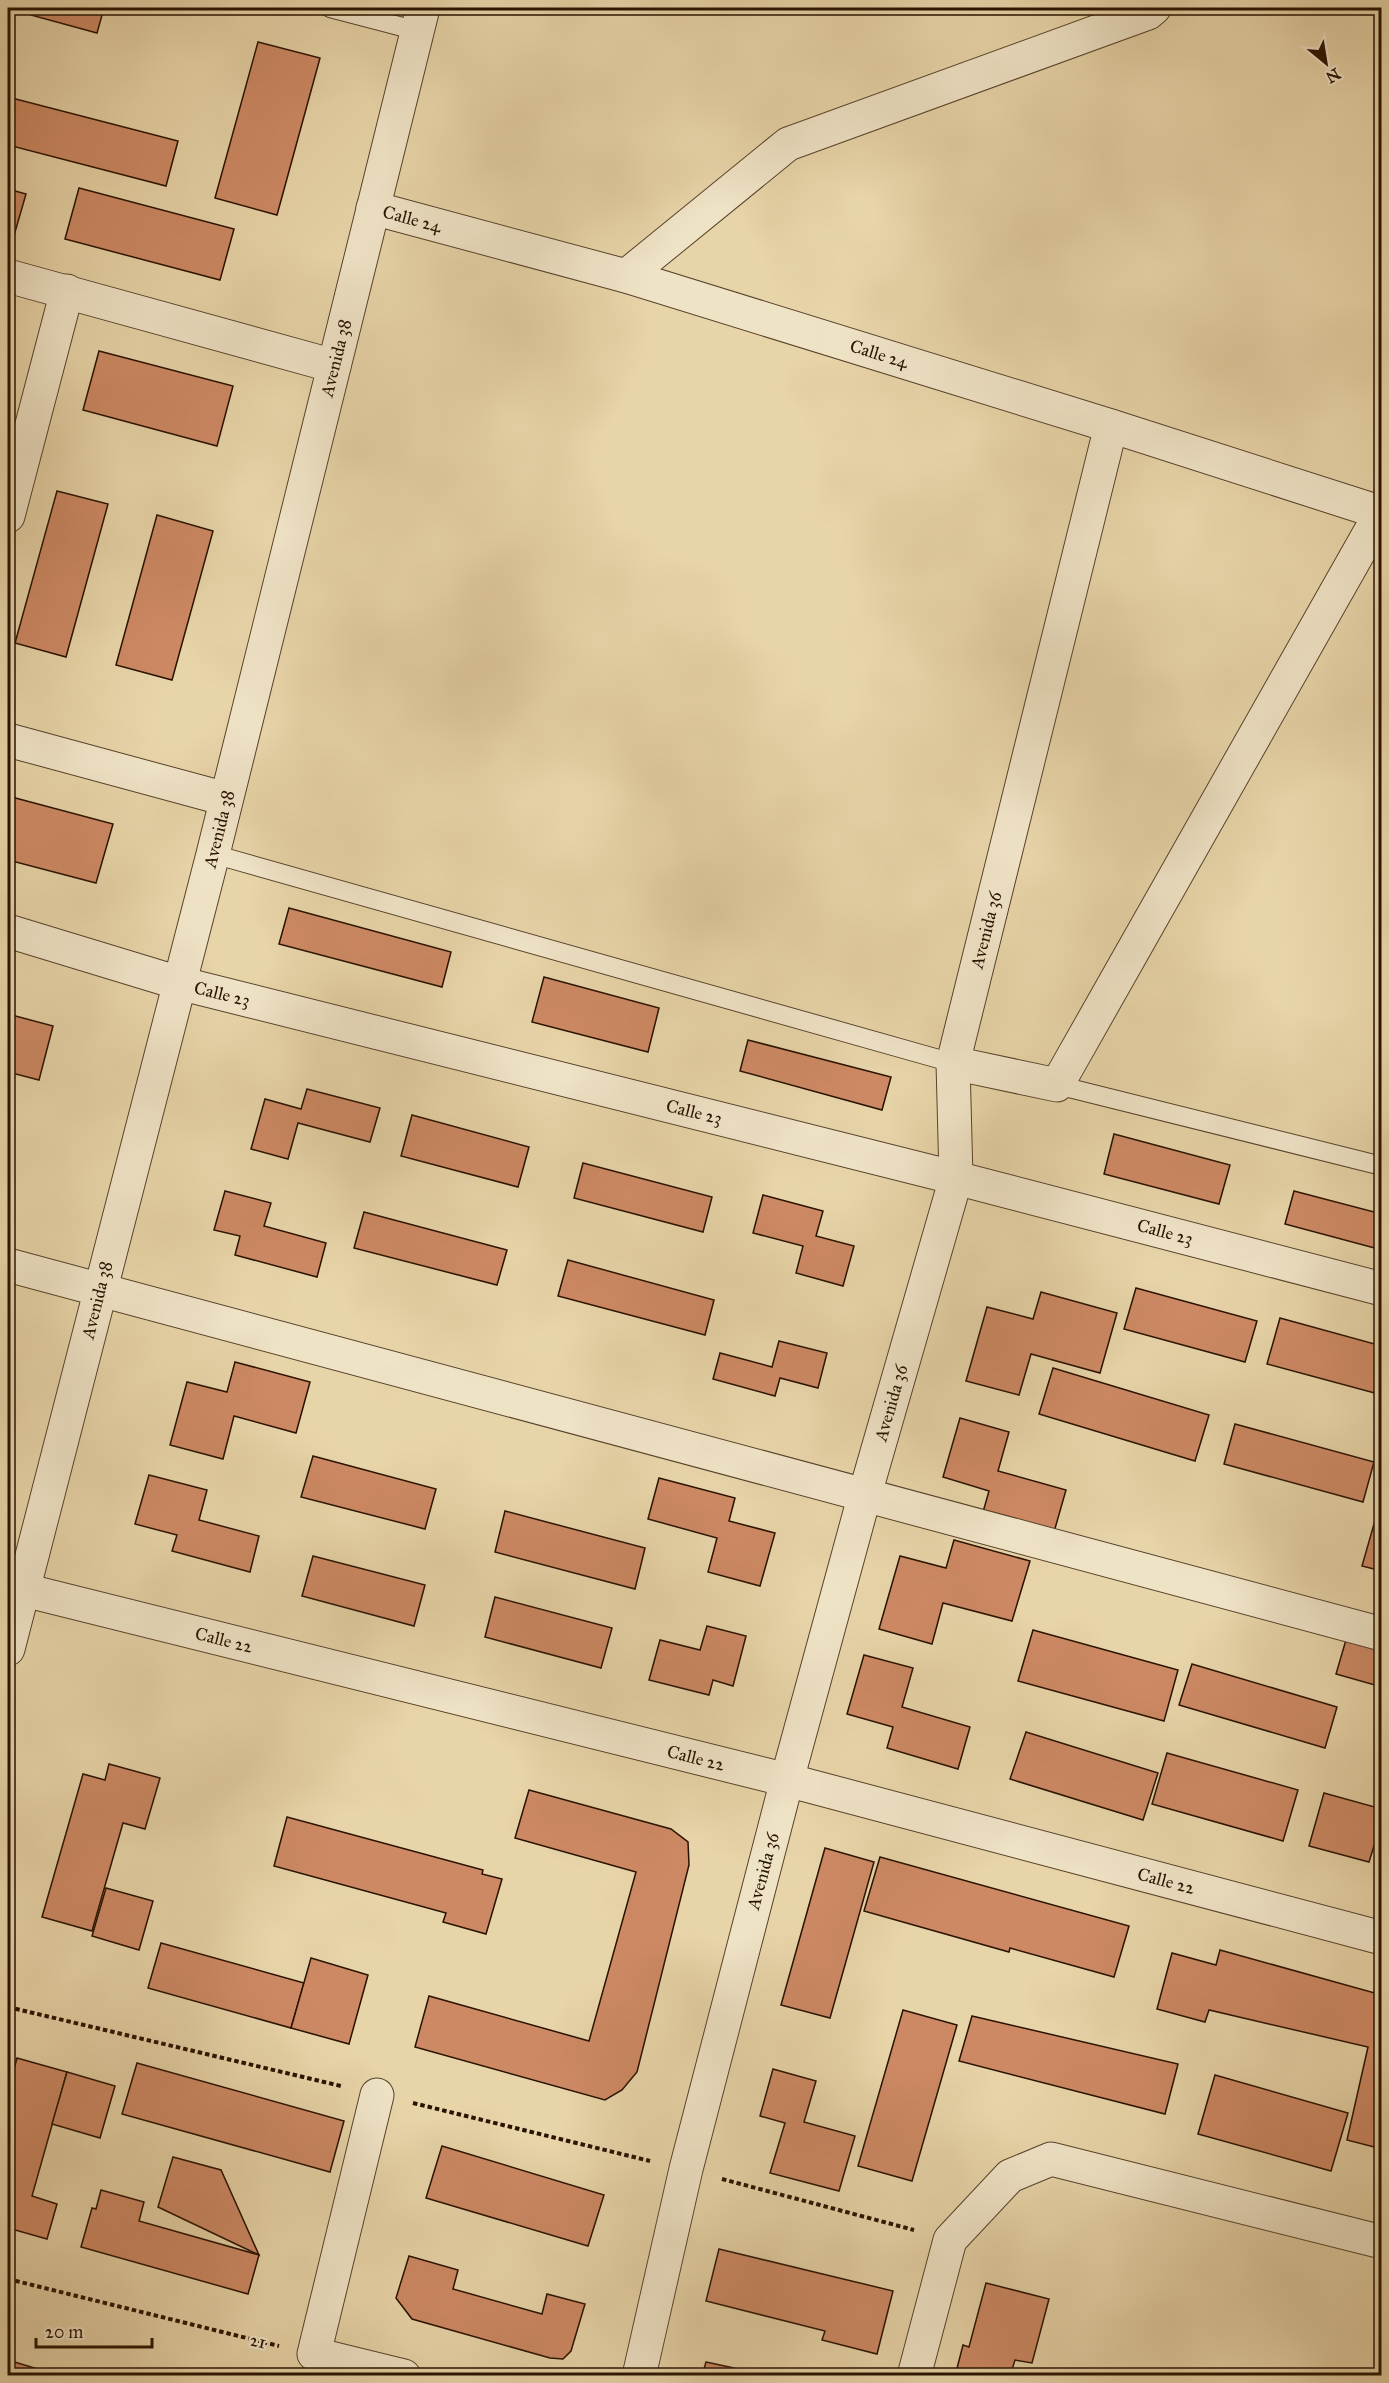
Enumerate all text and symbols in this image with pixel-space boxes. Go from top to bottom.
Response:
north arrow [1296,33,1356,93]
text: N [1322,64,1344,87]
street label: Calle 24 [380,201,445,238]
street label: Avenida 38 [316,317,356,400]
street label: Calle 24 [847,335,912,374]
street label: Avenida 38 [199,788,239,871]
street label: Avenida 36 [966,888,1006,972]
street label: Calle 23 [192,976,252,1012]
street label: Calle 23 [664,1094,724,1130]
street label: Calle 23 [1135,1214,1195,1250]
street label: Avenida 38 [77,1259,117,1342]
street label: Avenida 36 [869,1361,913,1445]
street label: Calle 22 [193,1622,255,1658]
street label: Calle 22 [665,1740,727,1776]
street label: Avenida 36 [742,1829,784,1913]
street label: Calle 22 [1135,1863,1197,1899]
scale bar [36,2311,152,2349]
text: 20 m [45,2321,83,2343]
street label: 21 [248,2328,268,2354]

